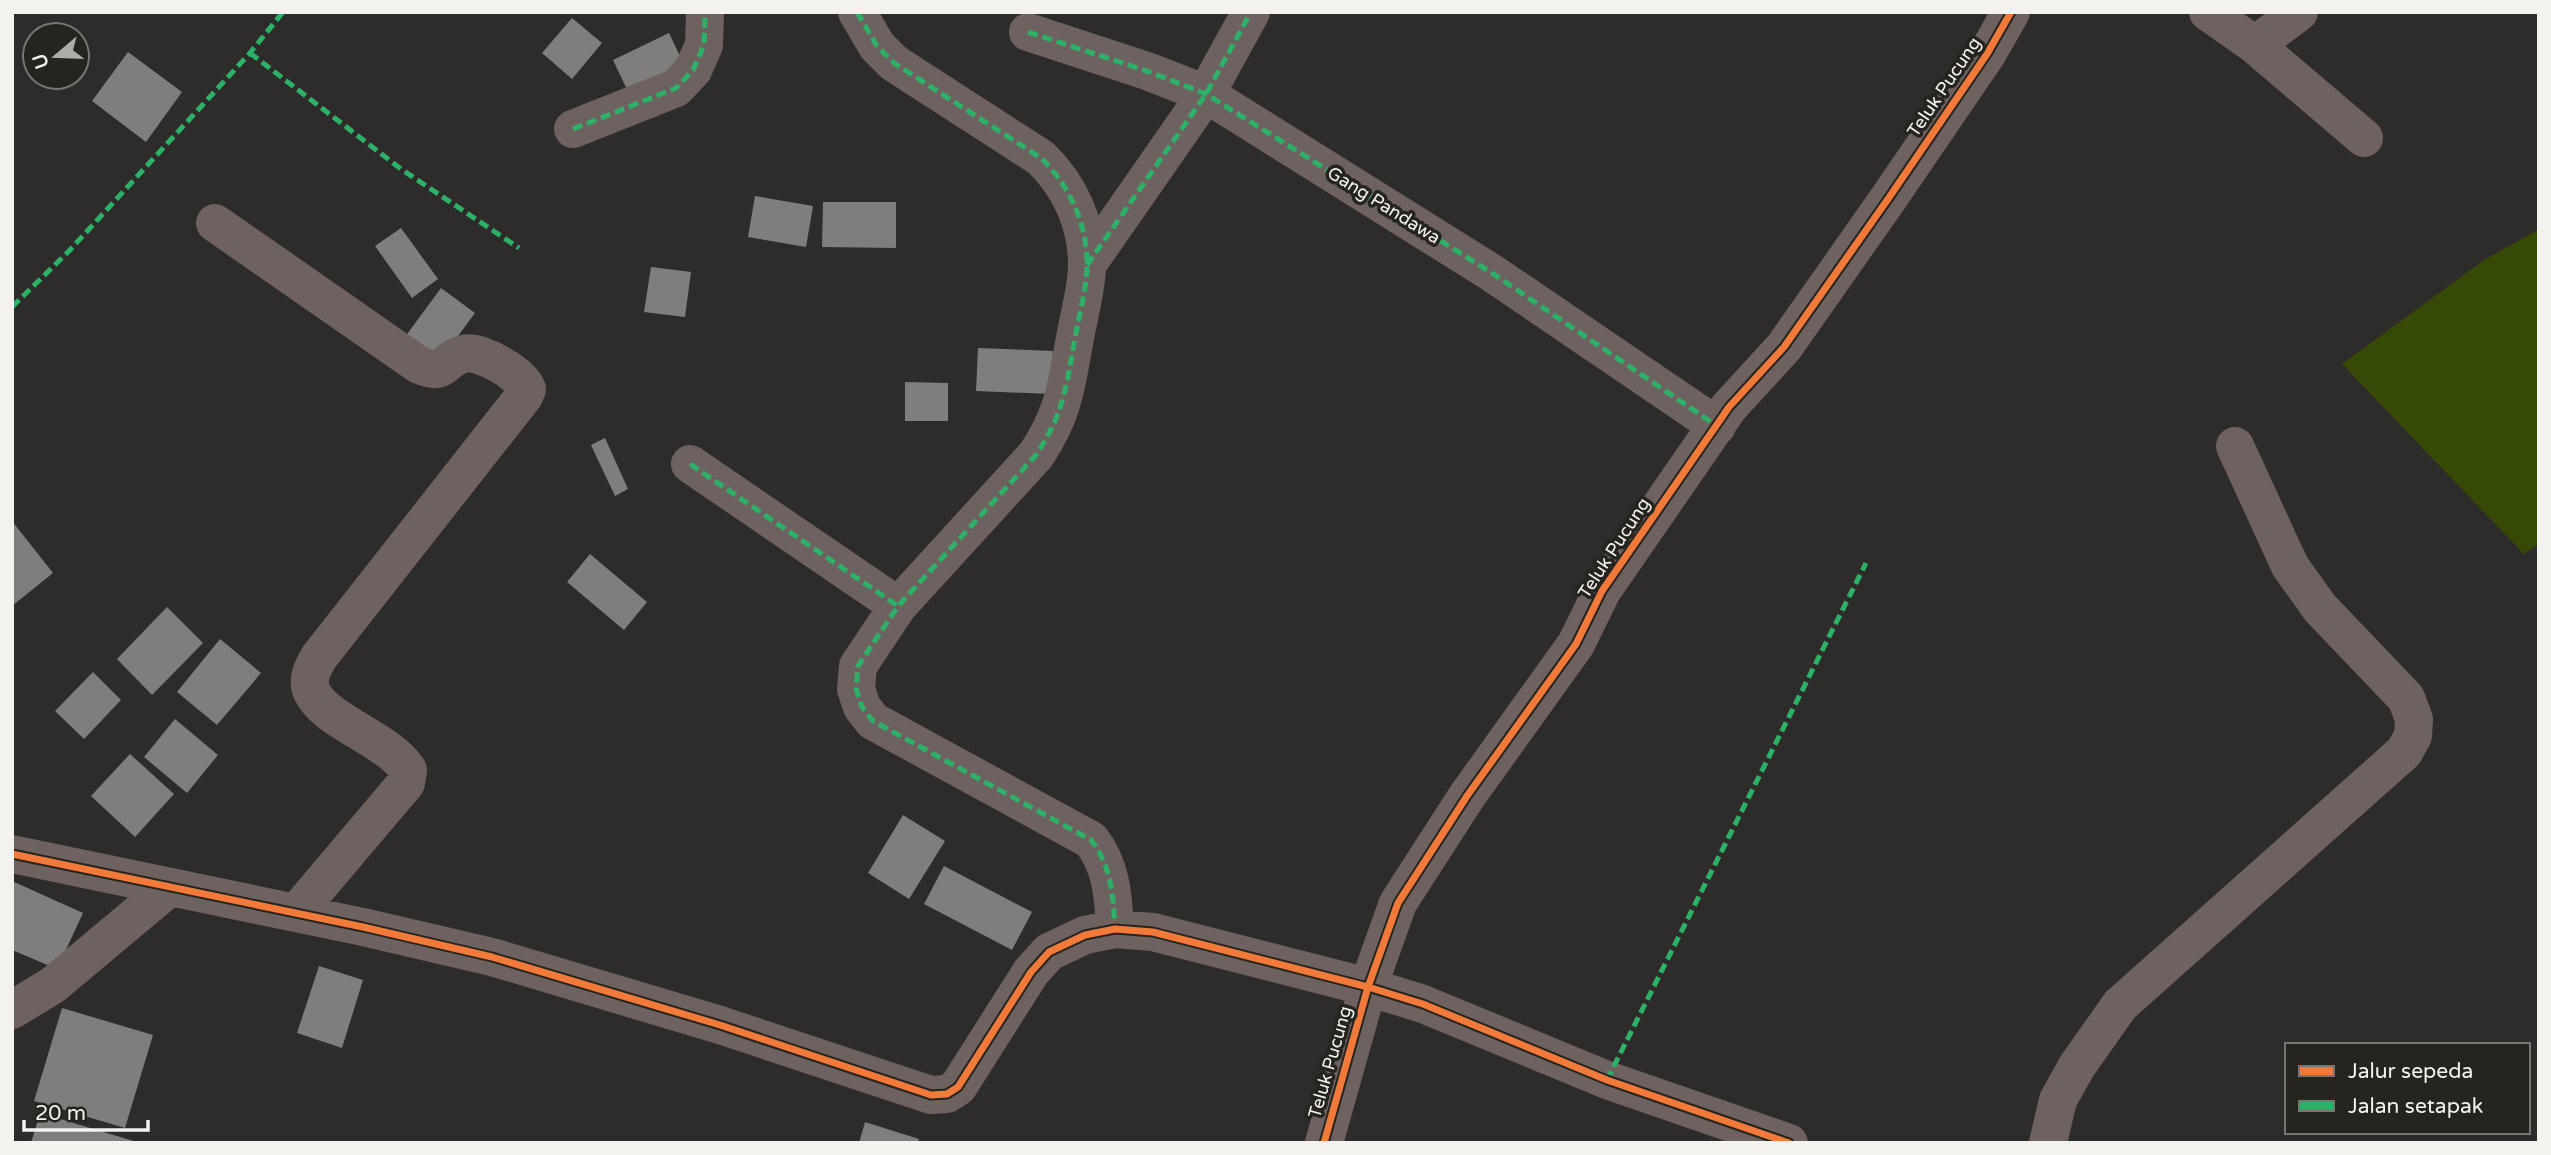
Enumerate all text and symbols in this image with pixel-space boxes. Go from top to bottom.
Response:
north arrow [21,21,91,91]
street label: Teluk Pucung [1903,33,1985,141]
text: U [28,51,54,72]
street label: Gang Pandawa [1323,161,1445,249]
street label: Teluk Pucung [1573,493,1655,603]
street label: Teluk Pucung [1303,1003,1357,1121]
legend [2285,1043,2530,1134]
text: Jalur sepeda [2348,1059,2473,1084]
scale bar [24,1088,149,1132]
text: Jalan setapak [2348,1094,2483,1119]
text: 20 m [35,1101,86,1126]

